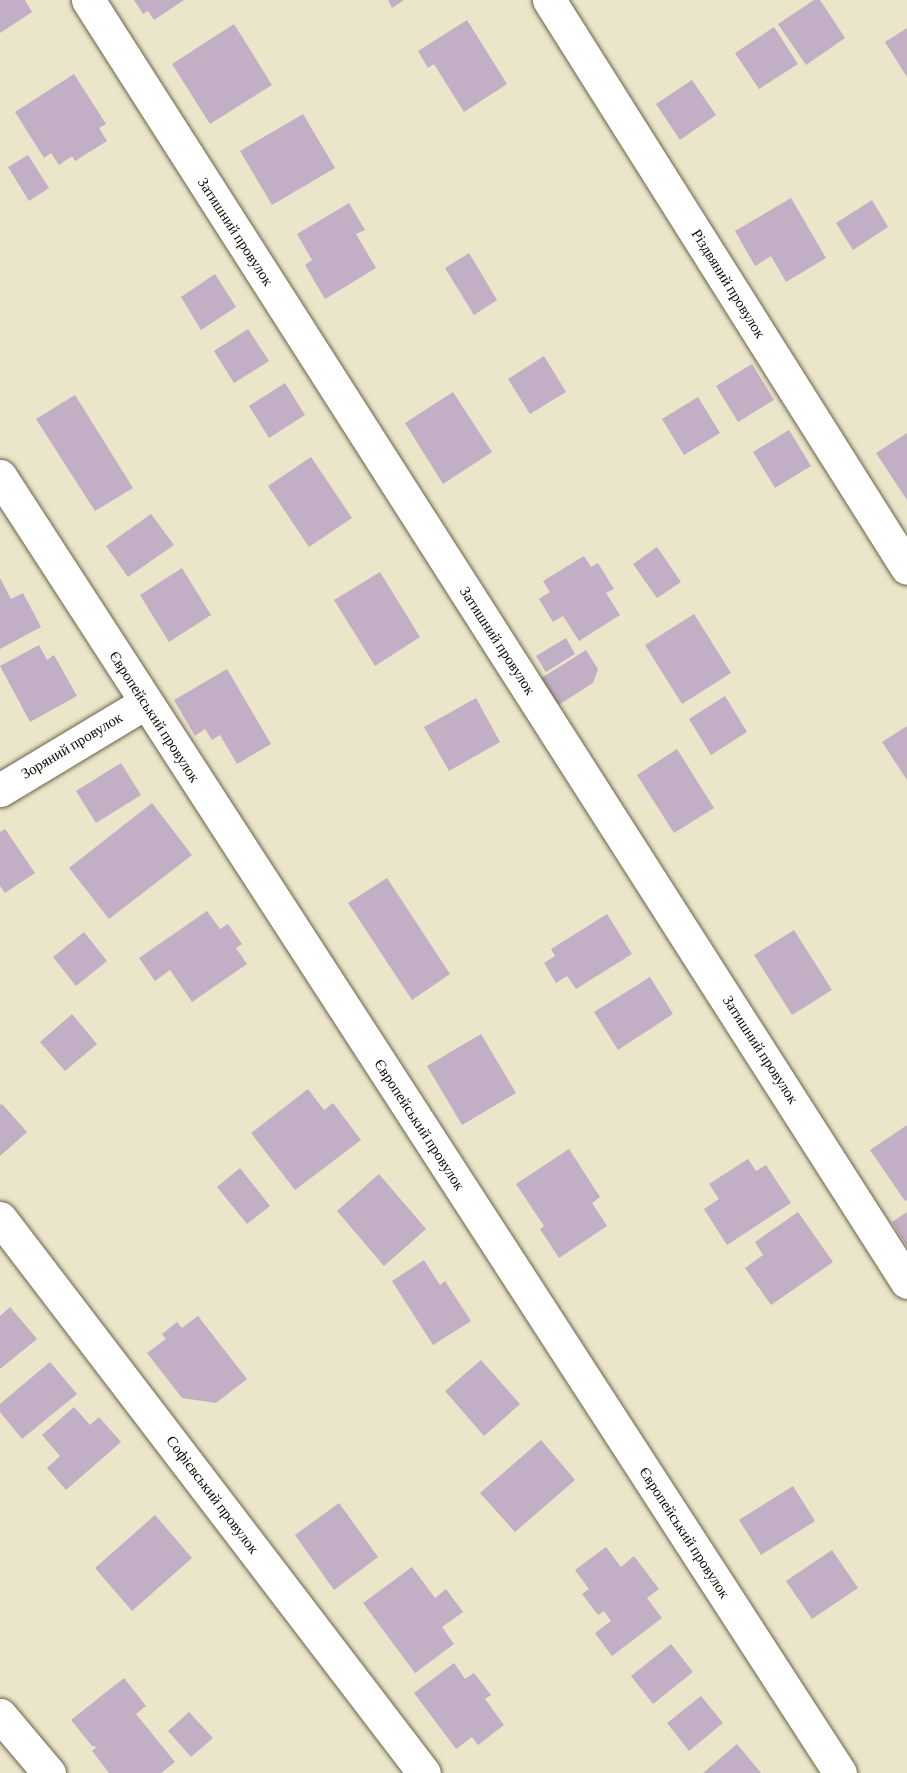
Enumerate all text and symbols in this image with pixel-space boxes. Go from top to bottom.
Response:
street label: Затишний провулок [193,174,277,290]
street label: Різдвяний провулок [687,226,769,342]
street label: Затишний провулок [455,583,539,699]
street label: Європейський провулок [105,648,203,786]
street label: Зоряний провулок [18,709,126,783]
street label: Затишний провулок [718,992,802,1108]
street label: Європейський провулок [370,1056,468,1194]
street label: Софієвський провулок [162,1432,262,1558]
street label: Європейський провулок [635,1464,733,1602]

